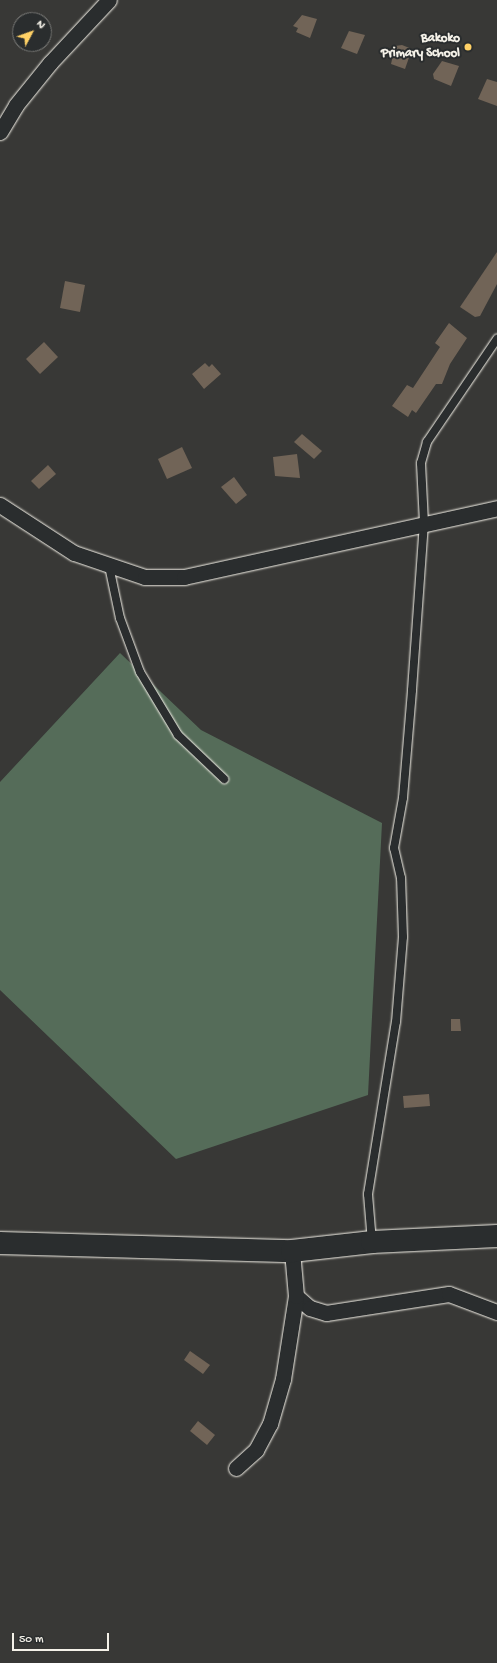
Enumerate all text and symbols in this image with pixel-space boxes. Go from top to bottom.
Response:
north arrow [12,12,52,52]
text: N [33,18,47,31]
place label: Bakoko Primary School [381,32,460,63]
marker: Bakoko Primary School [463,42,473,52]
scale bar [14,1625,111,1651]
text: 50 m [19,1633,44,1647]

